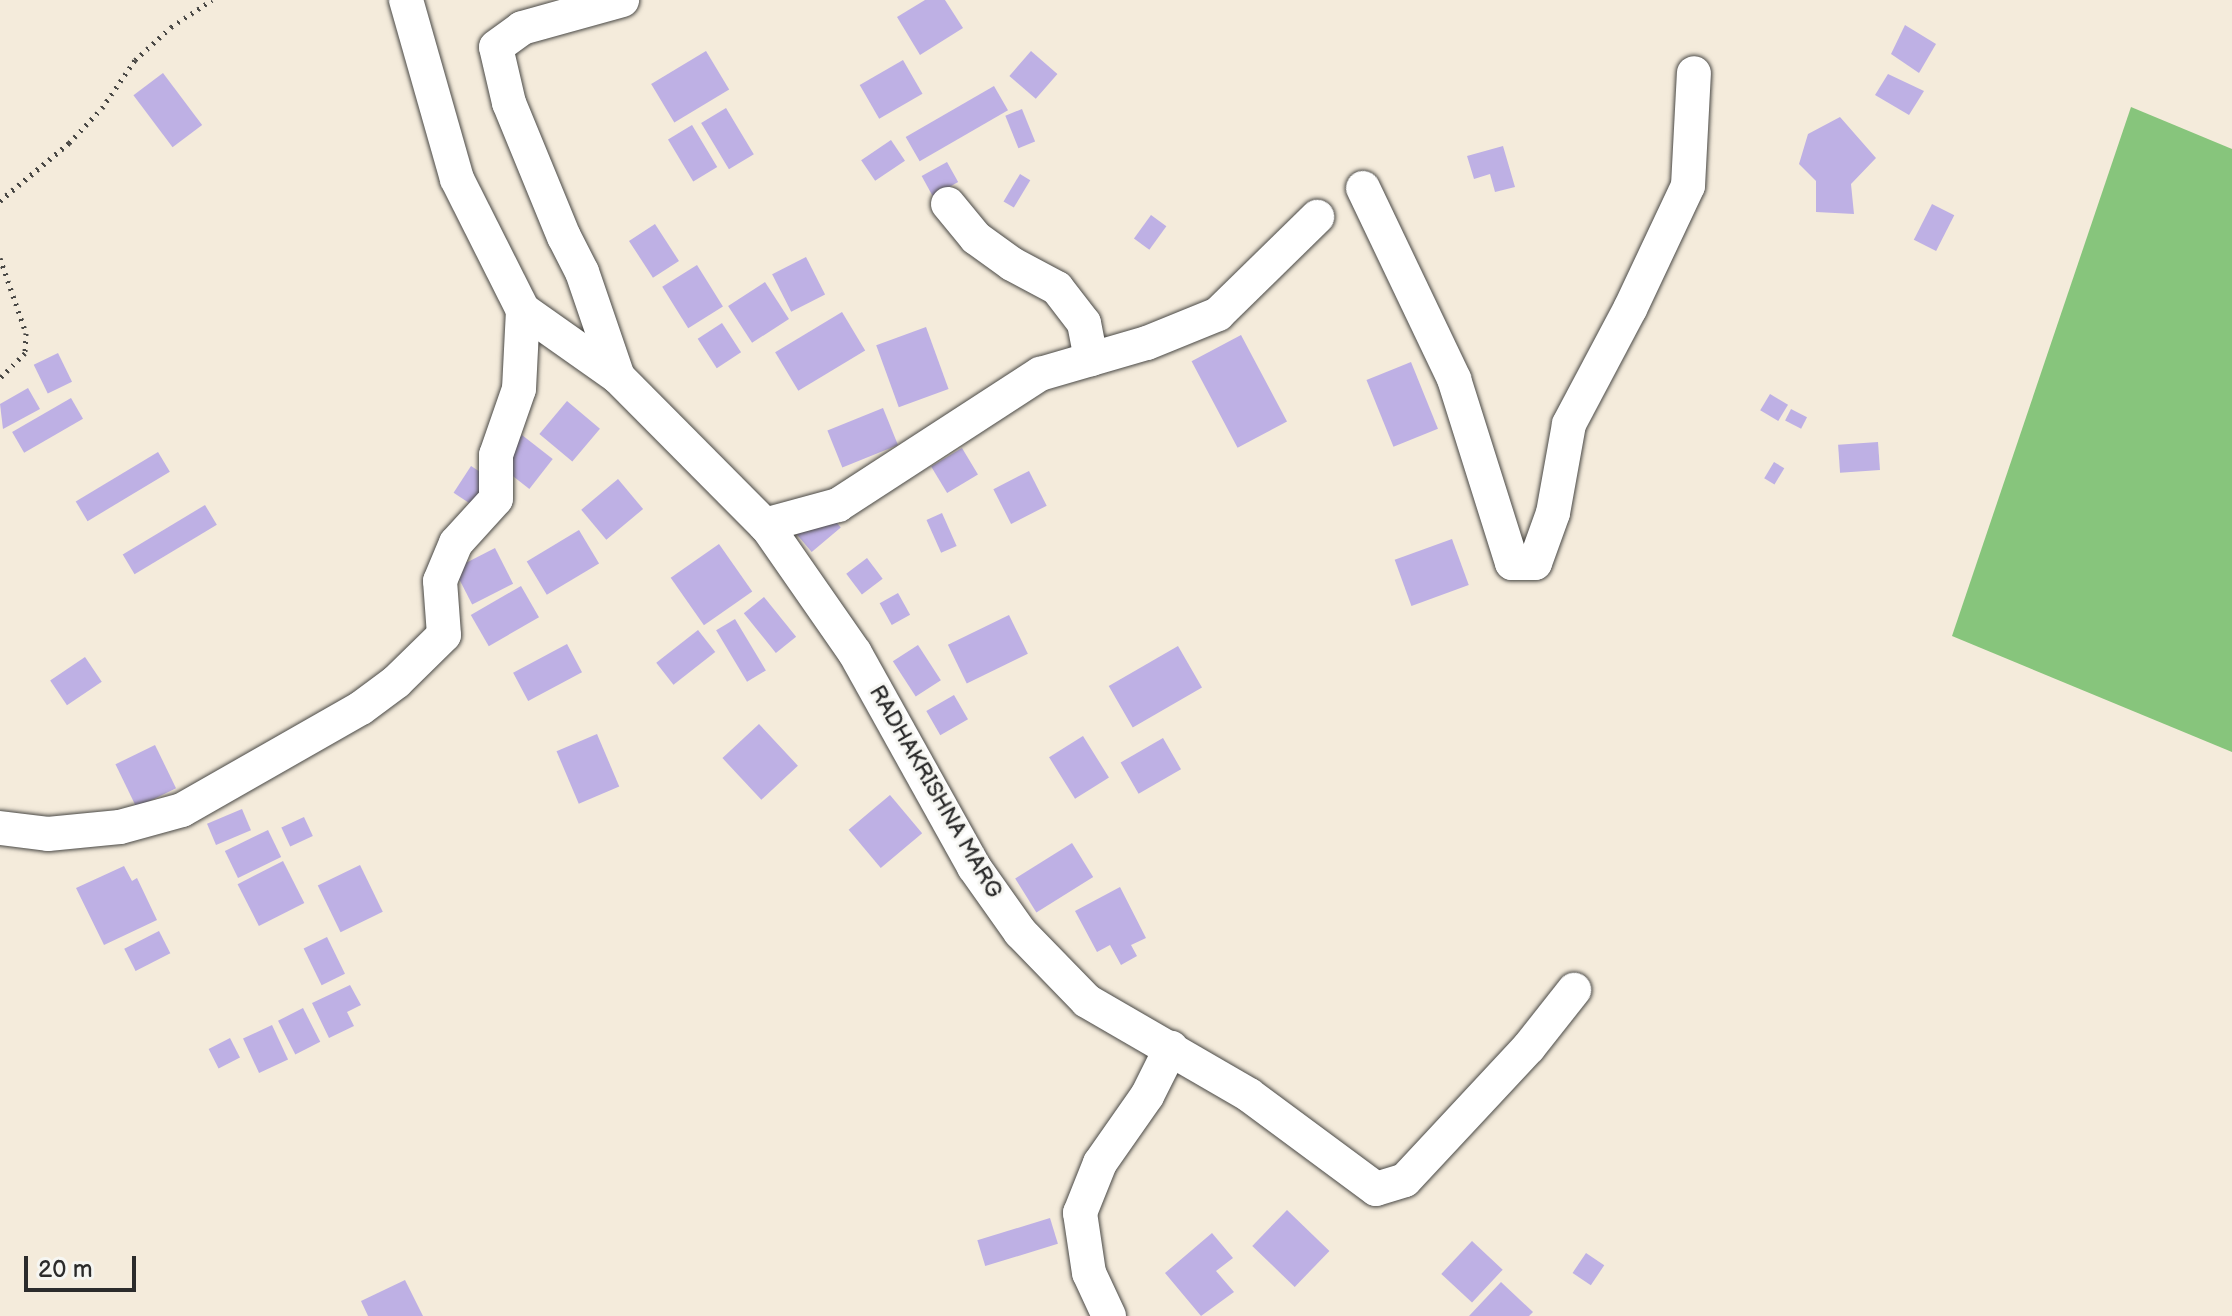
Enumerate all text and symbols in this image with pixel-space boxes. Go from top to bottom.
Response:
street label: RADHAKRISHNA MARG [863,681,1007,903]
scale bar [28,1240,140,1290]
text: 20 m [38,1255,93,1284]

